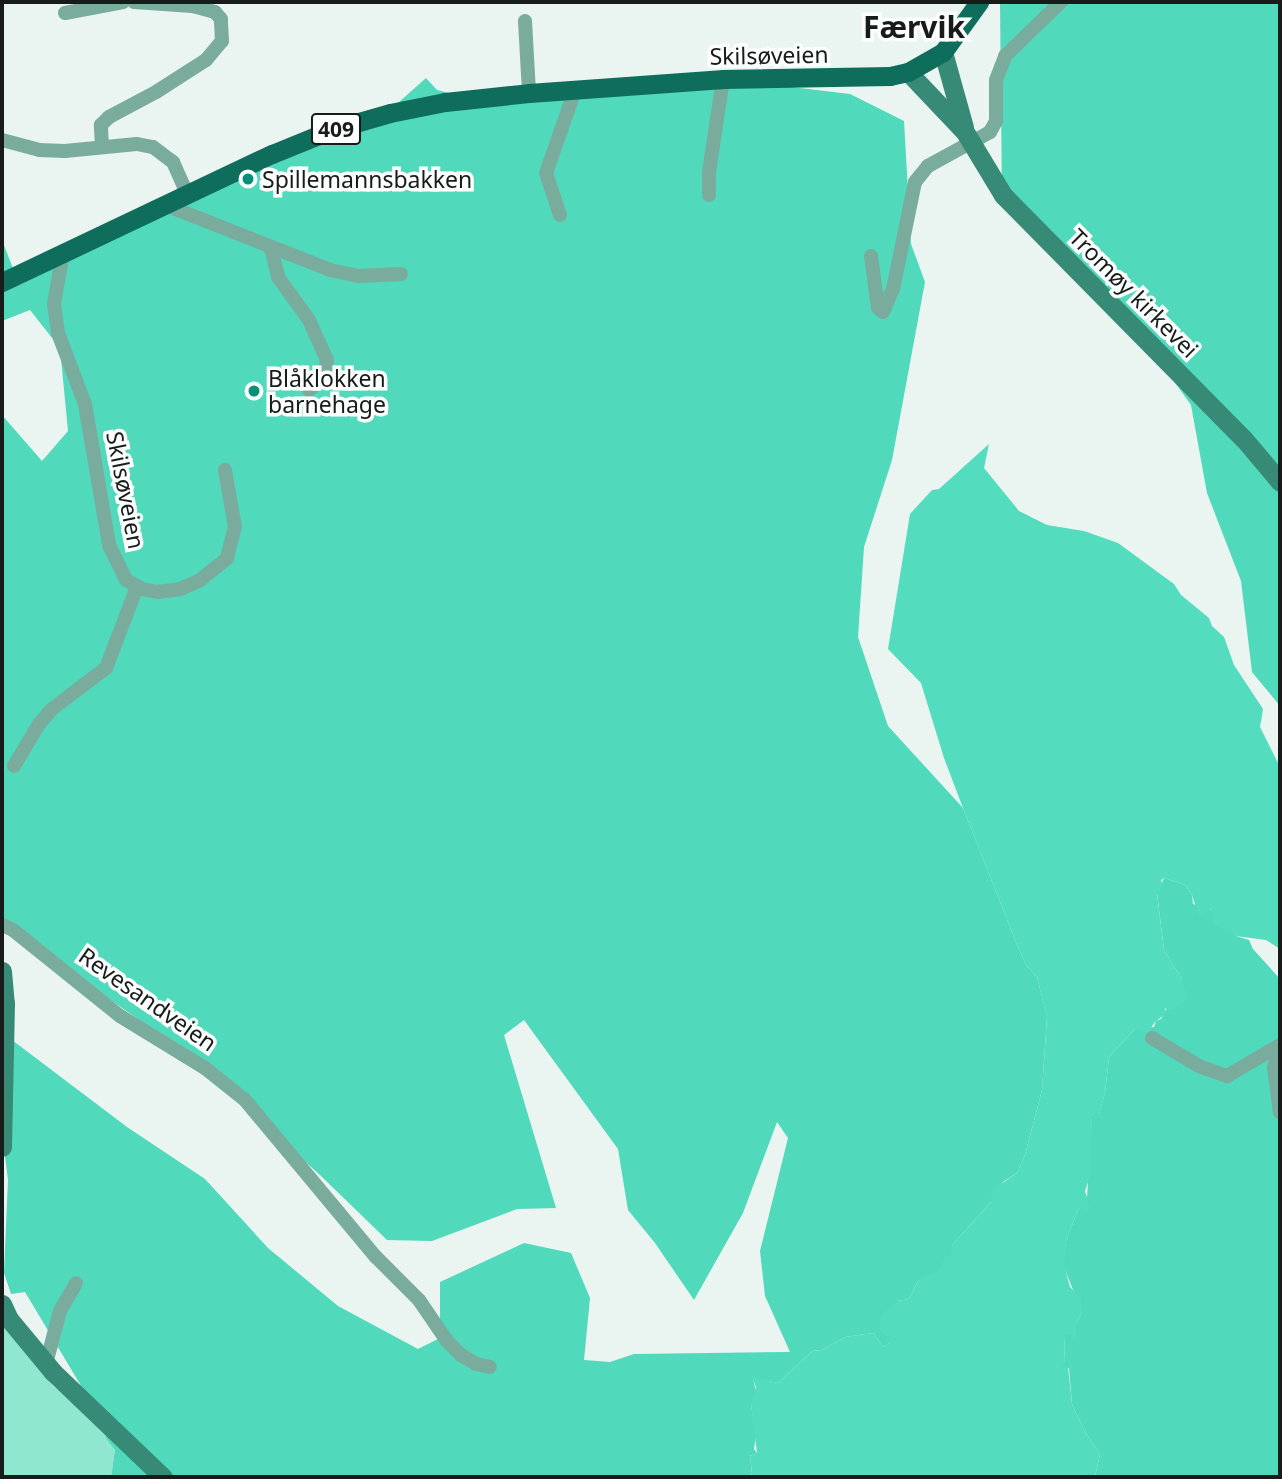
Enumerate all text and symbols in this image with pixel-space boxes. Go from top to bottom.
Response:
district label: Færvik [863,9,965,45]
street label: Skilsøveien [709,40,829,70]
road number: 409 [310,111,362,146]
place label: Spillemannsbakken [262,165,472,193]
marker: Spillemannsbakken [240,171,256,187]
street label: Tromøy kirkevei [1064,223,1204,363]
place label: Blåklokken barnehage [268,364,386,418]
marker: Blåklokken barnehage [246,383,262,399]
street label: Skilsøveien [101,429,151,551]
street label: Revesandveien [74,941,222,1057]

